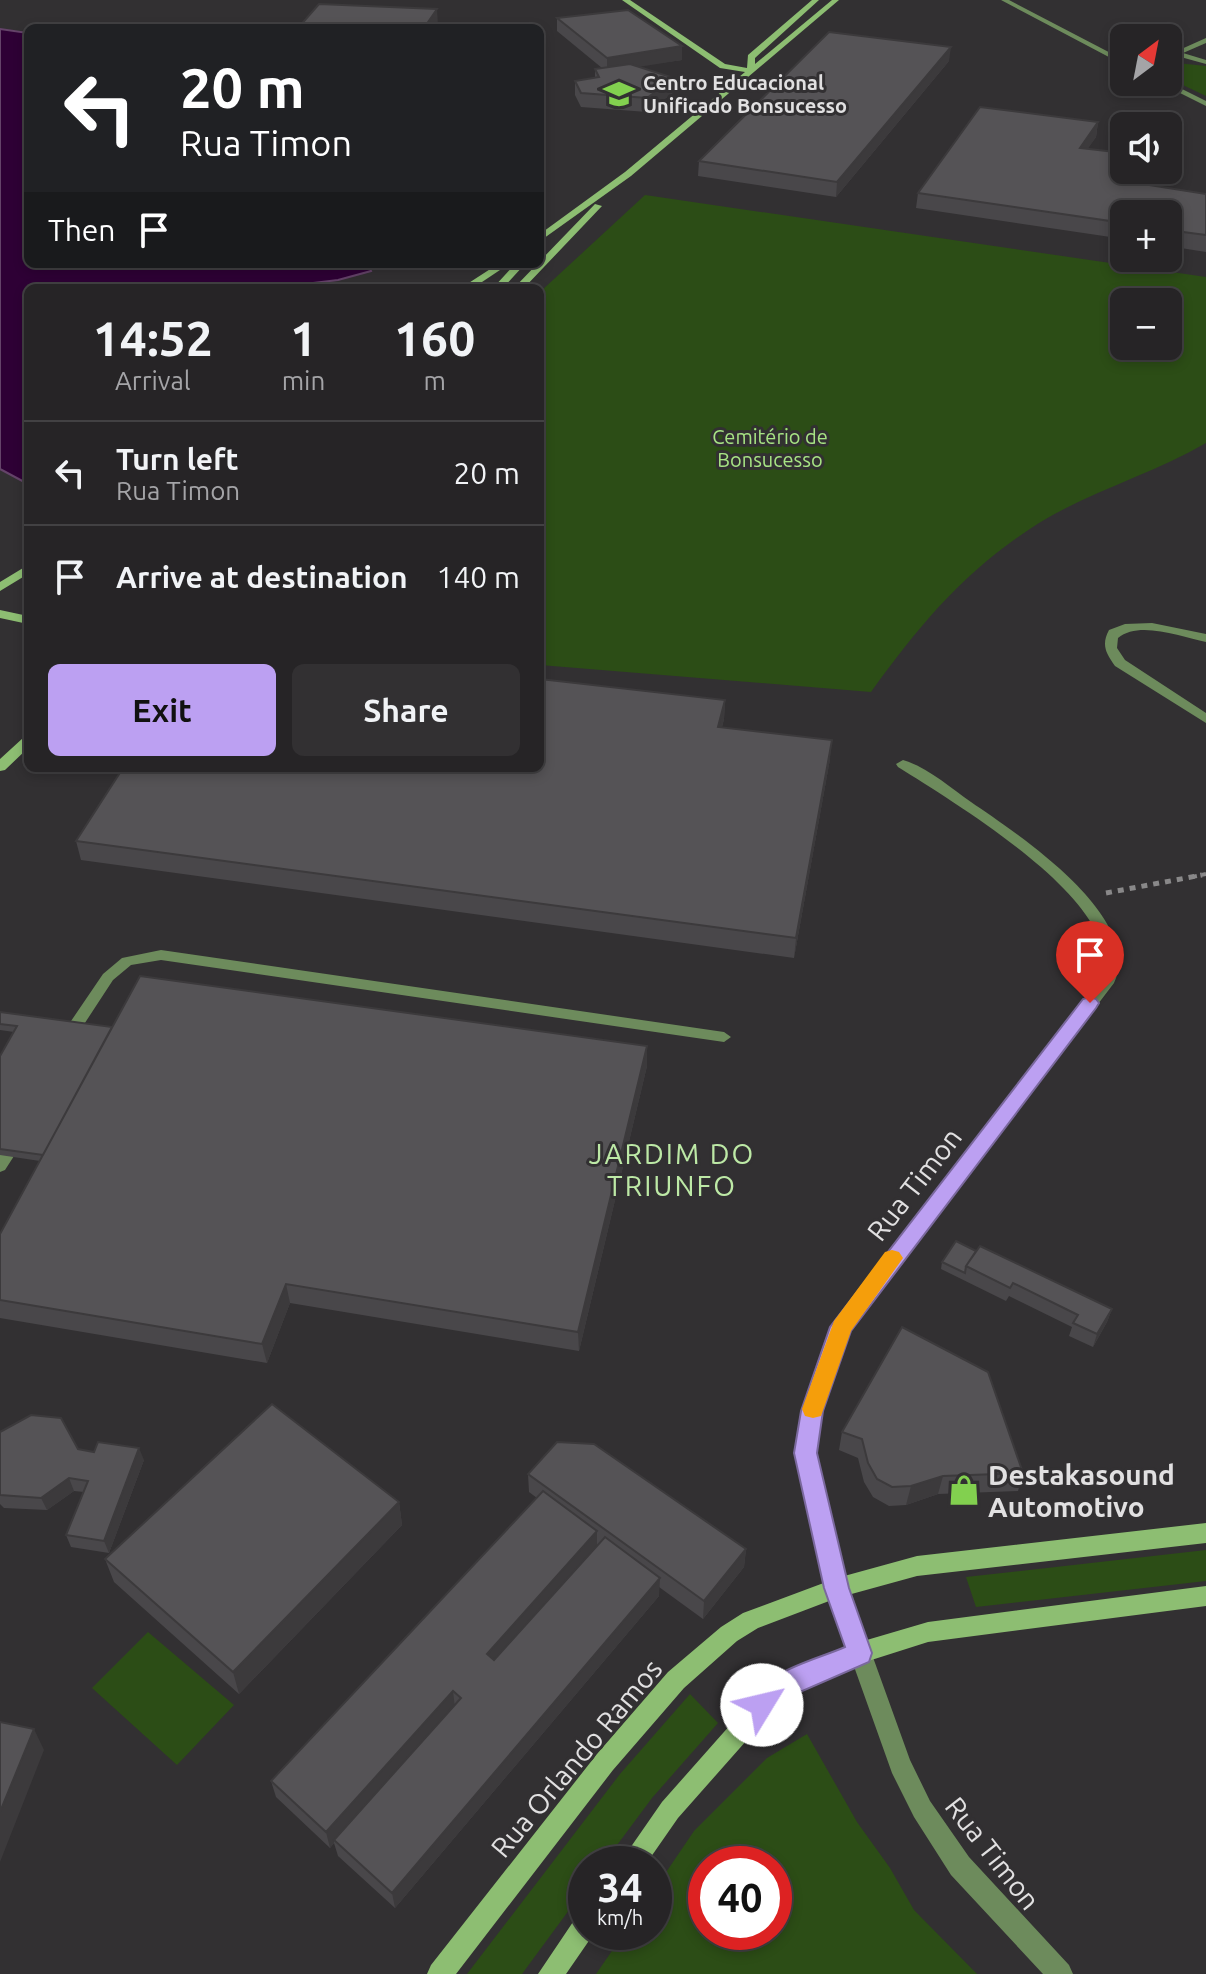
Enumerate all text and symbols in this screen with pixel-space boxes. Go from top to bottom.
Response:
north arrow [1110,24,1182,96]
map controls [1110,24,1182,360]
icon: left [48,56,152,160]
text: 20 m [180,56,305,119]
place label: Centro Educacional Unificado Bonsucesso [643,71,847,117]
school or university icon: Centro Educacional Unificado Bonsucesso [602,77,636,111]
button: sound [1110,112,1182,184]
text: Rua Timon [180,122,352,163]
button: + [1110,200,1182,272]
icon: arrive [132,208,176,252]
text: Then [48,213,116,247]
button: − [1110,288,1182,360]
text: 14:52 [93,311,213,365]
text: 1 [290,311,317,365]
text: 160 [394,311,475,365]
text: Arrival [115,366,191,395]
text: min [282,366,325,395]
text: m [423,366,446,395]
park label: Cemitério de Bonsucesso [712,425,828,471]
text: Turn left [116,442,238,476]
icon: left [48,451,92,495]
text: 20 m [453,456,520,490]
text: Rua Timon [116,476,240,505]
icon: arrive [48,555,92,599]
text: Arrive at destination [116,560,408,594]
text: 140 m [436,560,520,594]
button: Exit [48,664,276,756]
button: Share [292,664,520,756]
pin [1056,921,1124,1003]
icon: arrive [1068,933,1112,977]
street label: Rua Timon [861,1122,967,1246]
district label: JARDIM DO TRIUNFO [589,1138,755,1201]
place label: Destakasound Automotivo [988,1459,1175,1522]
shop icon: Destakasound Automotivo [947,1473,981,1507]
street label: Rua Orlando Ramos [484,1653,668,1863]
position arrow [720,1663,804,1747]
street label: Rua Timon [940,1791,1046,1915]
speed limit sign: 40 [688,1846,792,1950]
text: 34 [597,1865,643,1910]
text: km/h [597,1906,643,1929]

